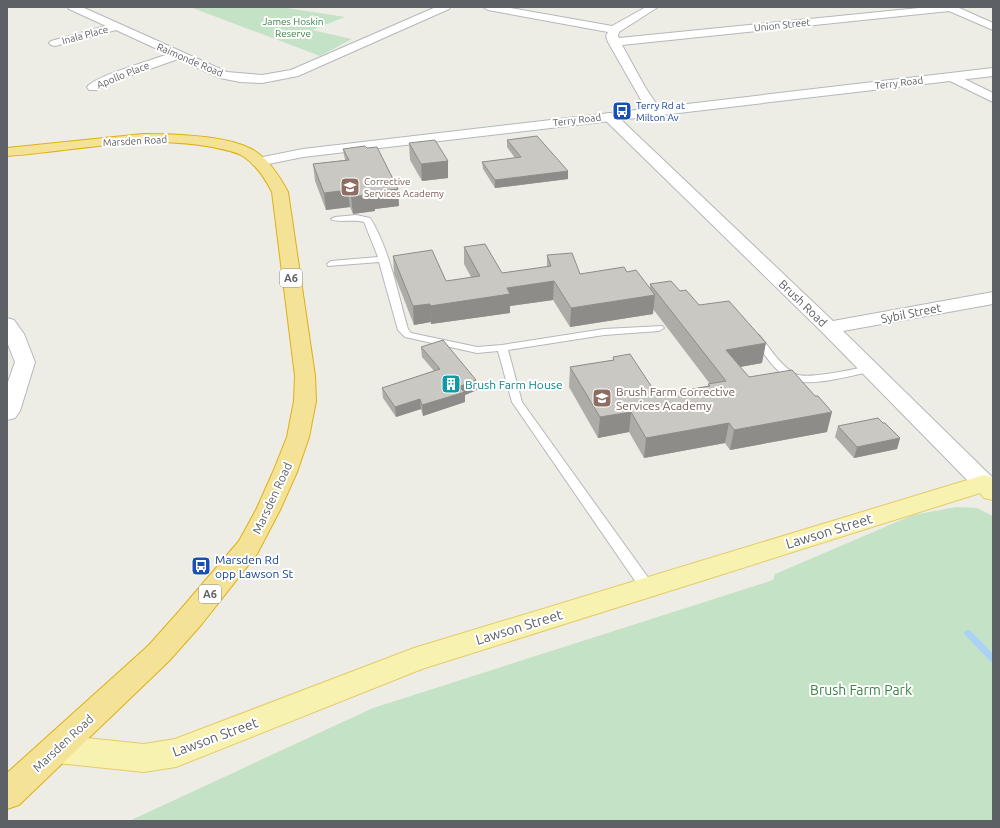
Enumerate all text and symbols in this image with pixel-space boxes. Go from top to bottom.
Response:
park label: James Hoskin Reserve [262,16,324,39]
street label: Union Street [753,17,811,33]
street label: Inala Place [61,24,109,46]
street label: Raimonde Road [155,41,225,79]
street label: Apollo Place [95,60,151,90]
street label: Terry Road [874,75,924,91]
bus stop icon: Terry Rd at Milton Av [611,100,633,122]
place label: Terry Rd at Milton Av [636,100,685,123]
street label: Terry Road [552,112,602,128]
street label: Marsden Road [103,134,168,148]
school or university icon: Corrective Services Academy [339,176,361,198]
place label: Corrective Services Academy [364,176,444,199]
road number: A6 [280,269,302,287]
street label: Brush Road [776,277,830,329]
street label: Sybil Street [880,301,943,325]
building icon: Brush Farm House [440,373,462,395]
place label: Brush Farm House [465,378,563,391]
place label: Brush Farm Corrective Services Academy [616,385,735,412]
school or university icon: Brush Farm Corrective Services Academy [591,387,613,409]
street label: Marsden Road [250,460,294,536]
street label: Lawson Street [784,510,875,552]
place label: Marsden Rd opp Lawson St [215,553,294,580]
bus stop icon: Marsden Rd opp Lawson St [190,555,212,577]
road number: A6 [199,585,221,603]
street label: Lawson Street [474,606,565,648]
park label: Brush Farm Park [810,682,912,698]
street label: Marsden Road [30,712,96,774]
street label: Lawson Street [170,714,260,760]

